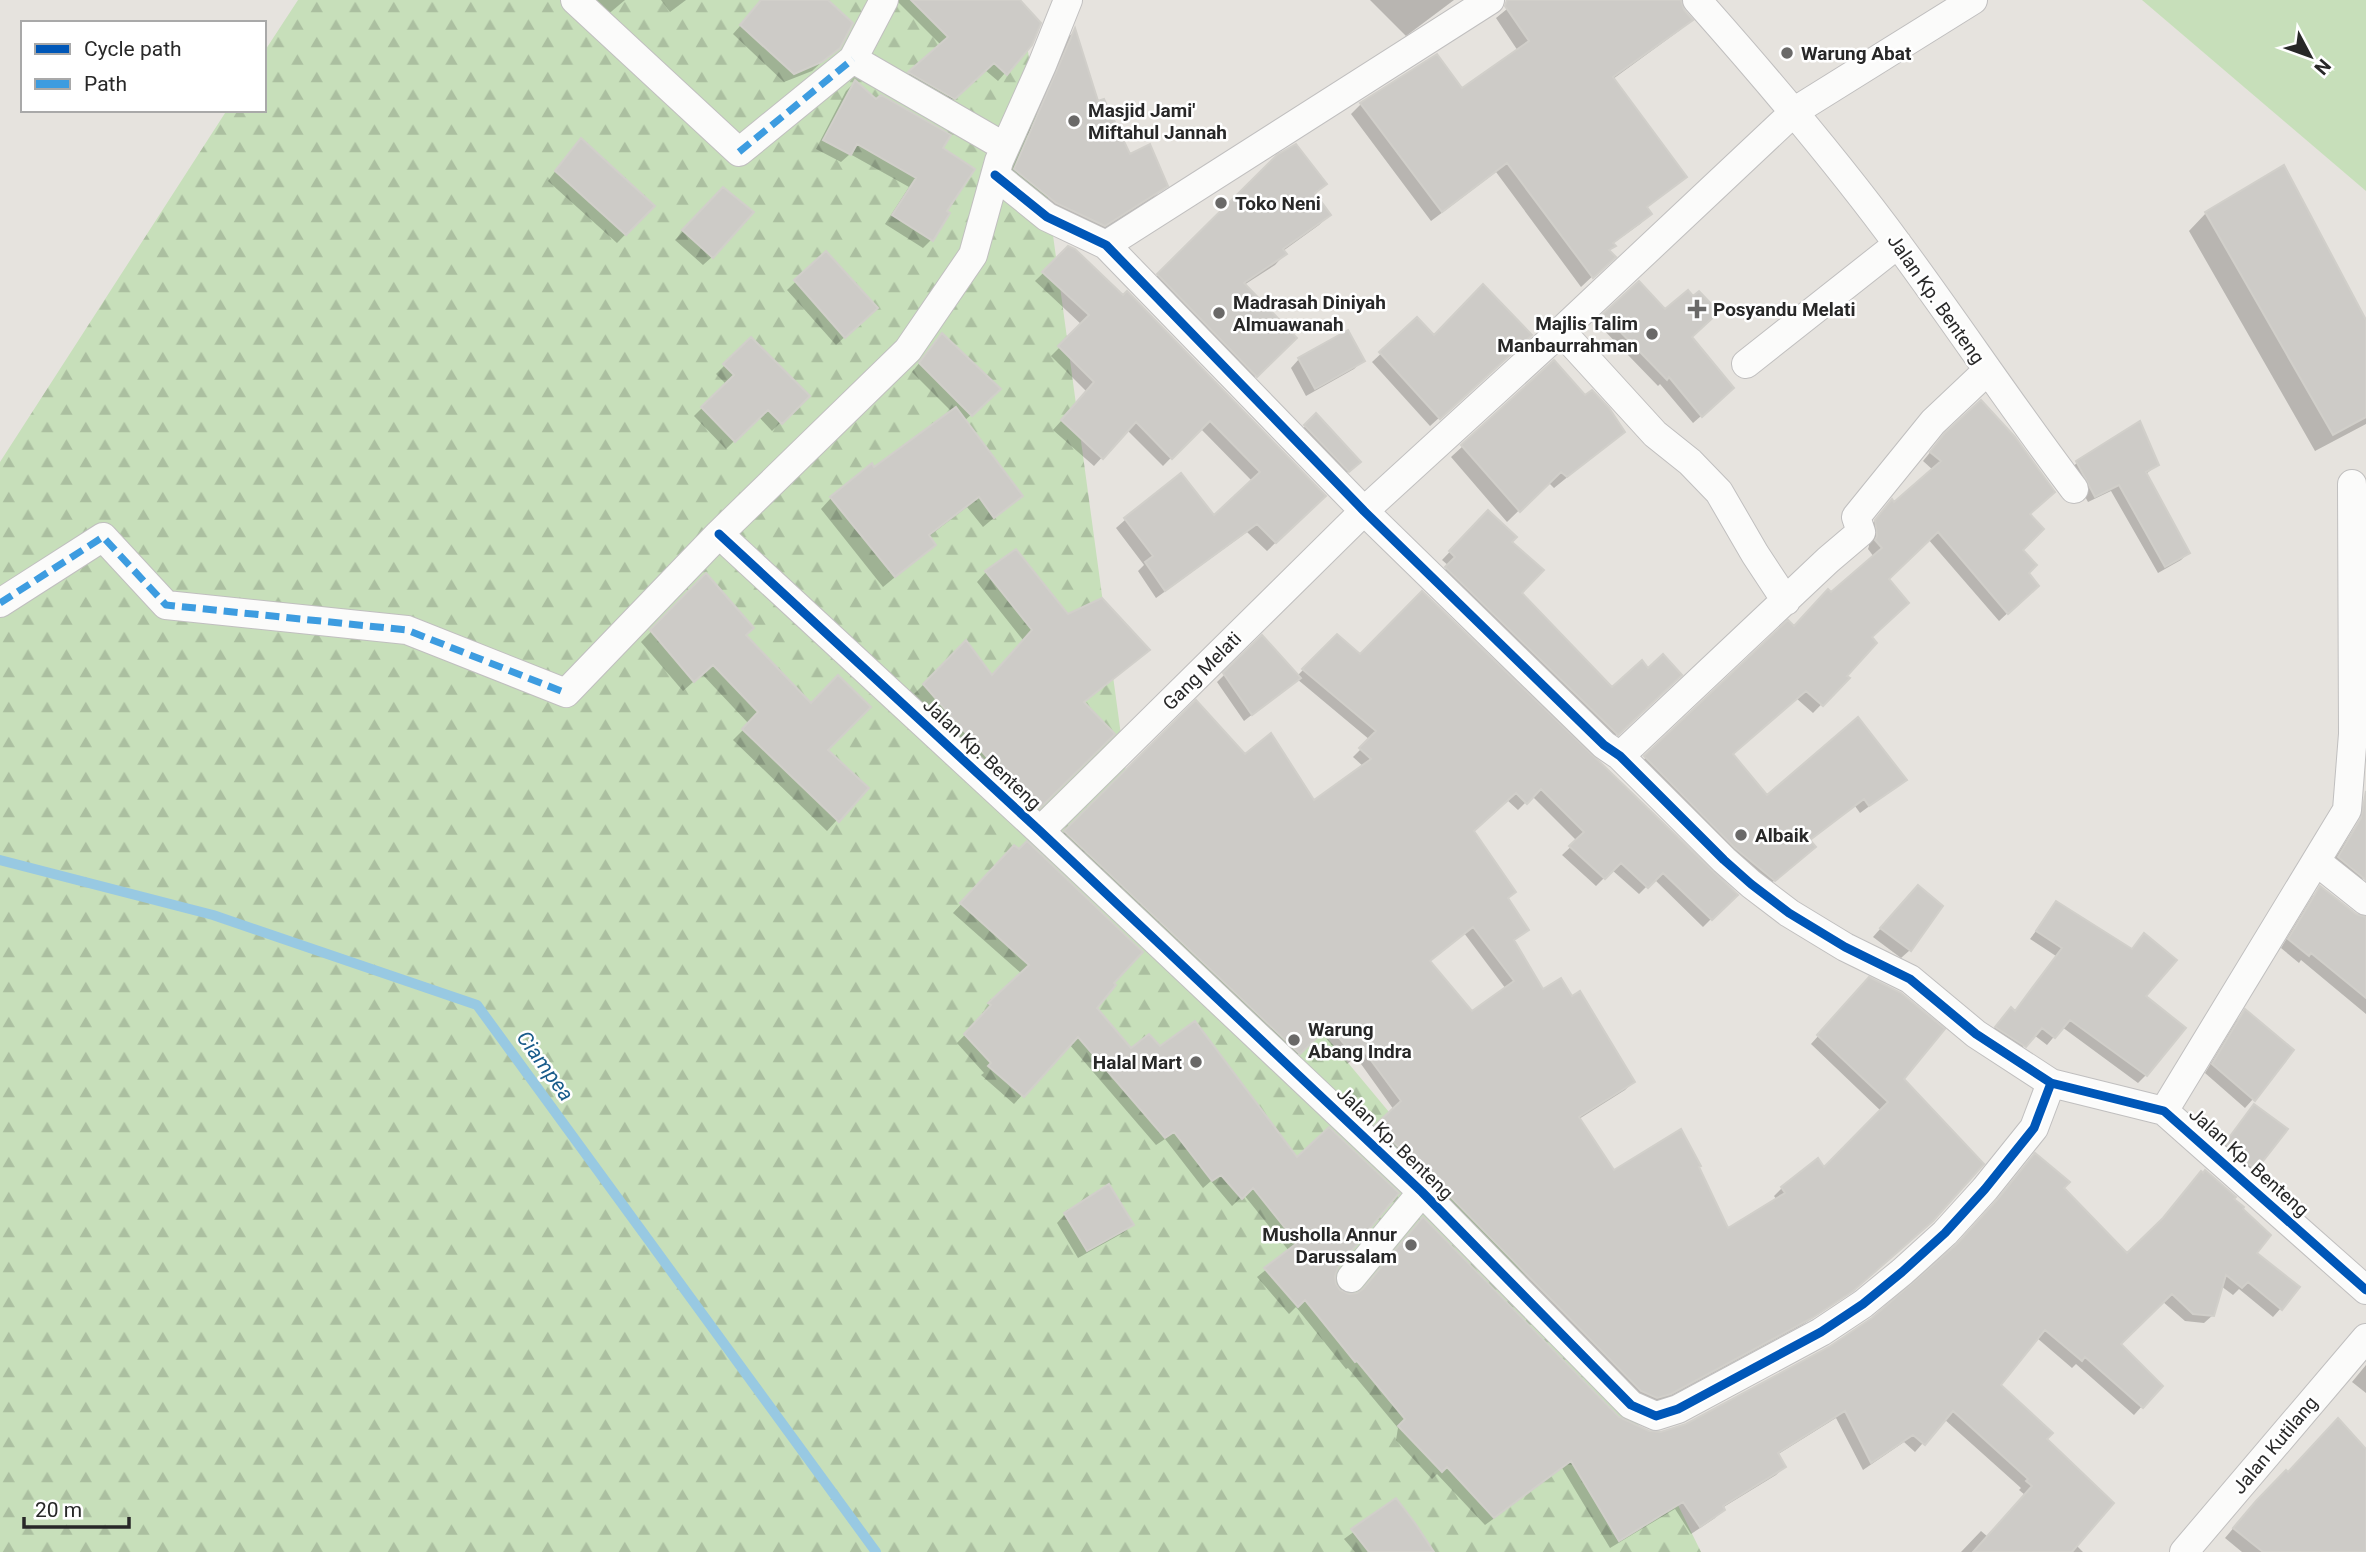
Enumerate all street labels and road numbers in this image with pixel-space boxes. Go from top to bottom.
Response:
street label: Jalan Kp. Benteng [1883,230,1989,368]
street label: Gang Melati [1158,627,1246,715]
street label: Jalan Kp. Benteng [918,693,1046,815]
street label: Jalan Kp. Benteng [1332,1082,1458,1204]
street label: Jalan Kp. Benteng [2184,1102,2314,1222]
street label: Jalan Kutilang [2228,1392,2322,1498]

